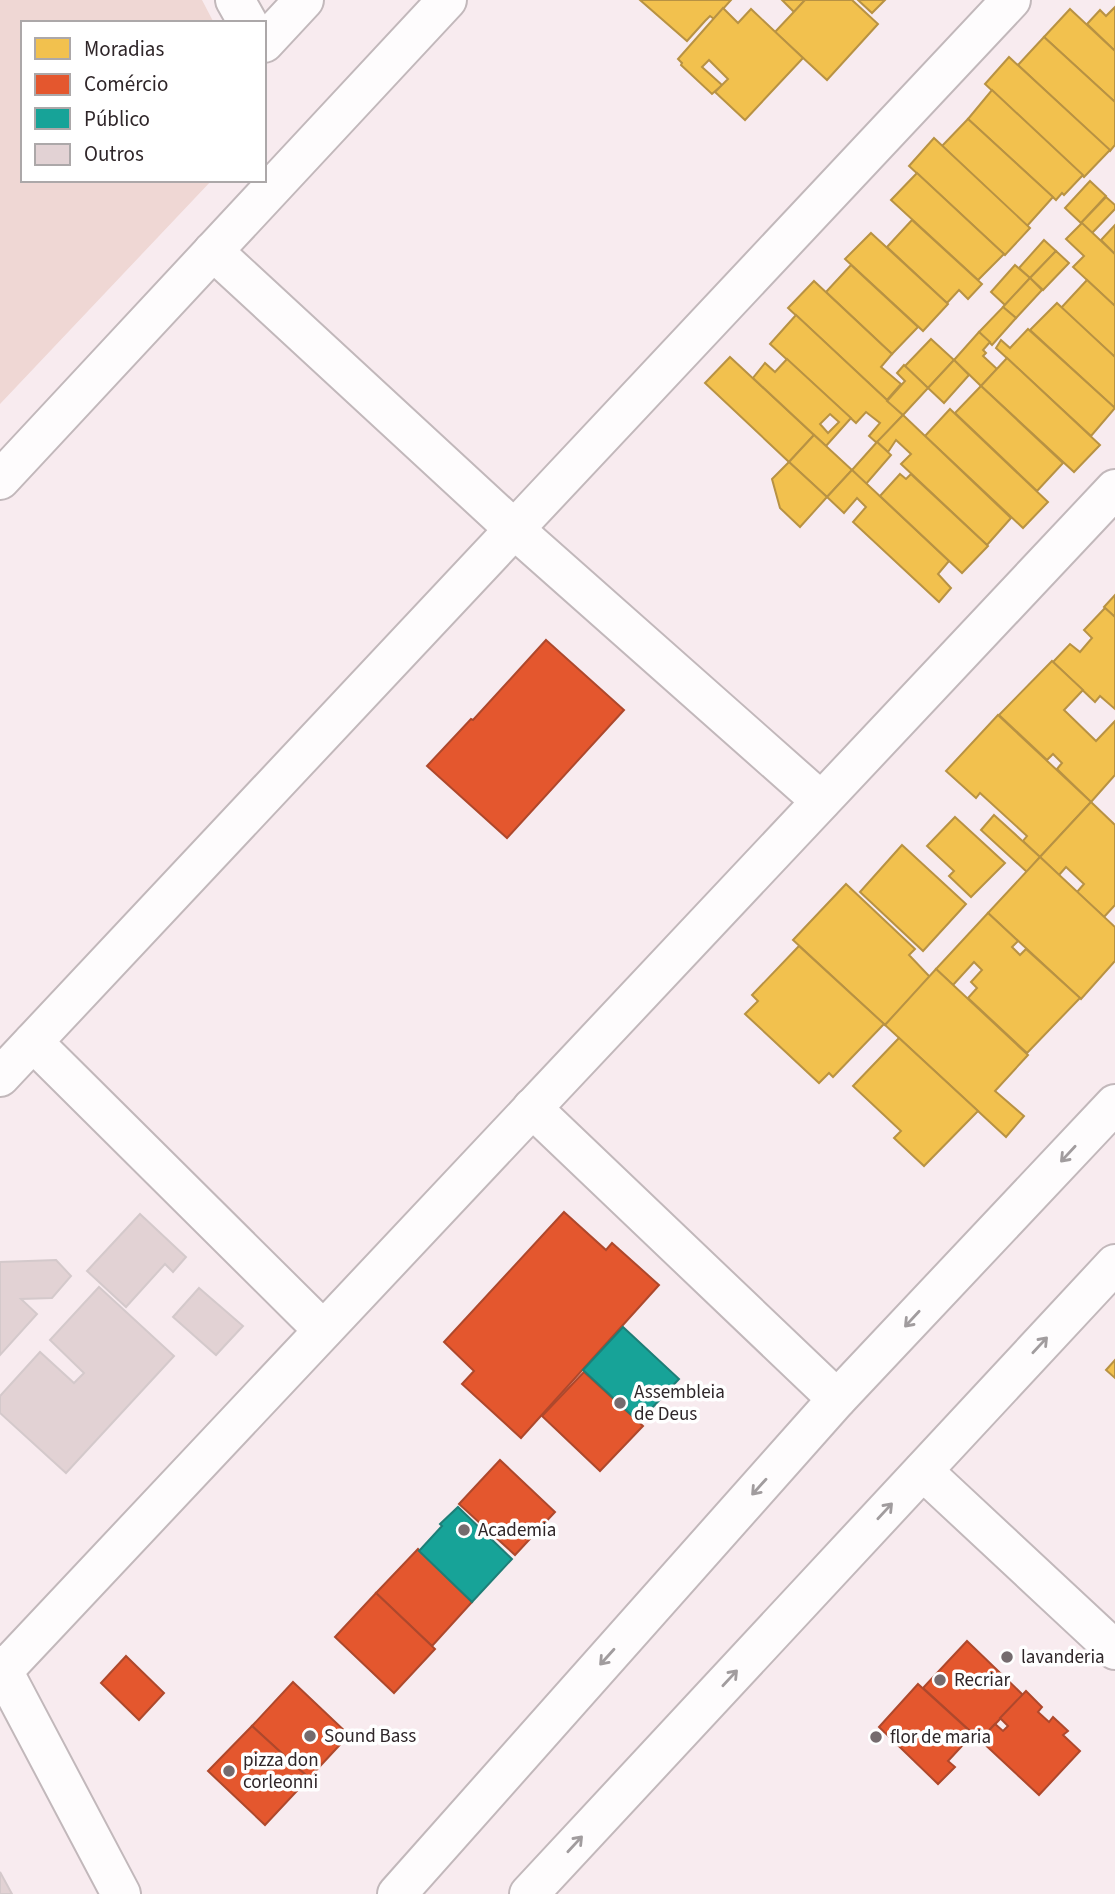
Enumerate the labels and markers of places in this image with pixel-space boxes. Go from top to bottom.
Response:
place label: Assembleia de Deus [634,1379,725,1428]
marker: Assembleia de Deus [612,1395,628,1411]
place label: Academia [478,1517,556,1544]
marker: Academia [456,1522,472,1538]
place label: lavanderia [1021,1644,1105,1671]
marker: lavanderia [999,1649,1015,1665]
place label: Recriar [954,1667,1011,1694]
marker: Recriar [932,1672,948,1688]
place label: Sound Bass [324,1723,416,1750]
place label: flor de maria [890,1724,991,1751]
marker: Sound Bass [302,1728,318,1744]
marker: flor de maria [868,1729,884,1745]
place label: pizza don corleonni [243,1747,319,1796]
marker: pizza don corleonni [221,1763,237,1779]

